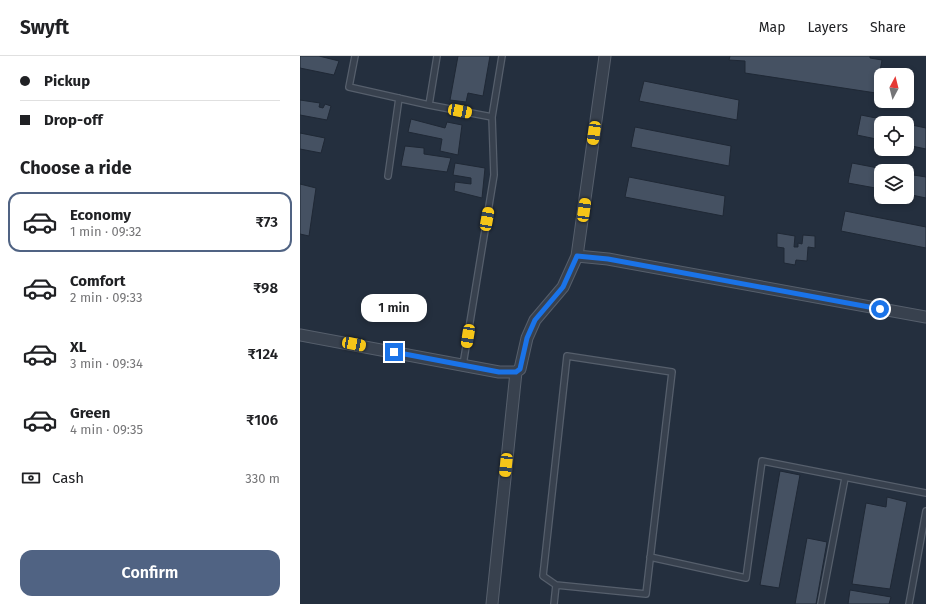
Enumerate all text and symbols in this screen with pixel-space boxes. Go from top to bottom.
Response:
text: Swyft [20,16,69,39]
text: Map [759,19,785,36]
text: Layers [807,19,848,36]
text: Share [870,19,906,36]
north arrow [874,68,914,108]
map controls [874,68,914,204]
text: Pickup [44,72,90,90]
car [447,103,473,119]
text: Drop-off [44,111,103,129]
button: locate [874,116,914,156]
car [586,120,602,146]
text: Choose a ride [20,157,132,179]
button: layers [874,164,914,204]
car [576,197,592,223]
icon: car [22,204,58,240]
text: Economy [70,206,131,224]
car [479,206,495,232]
text: ₹73 [255,213,278,231]
text: 1 min · 09:32 [70,224,142,239]
icon: car [22,270,58,306]
text: Comfort [70,272,126,290]
text: ₹98 [253,279,278,297]
text: 2 min · 09:33 [70,290,142,305]
callout: 1 min [361,294,427,322]
text: 1 min [378,300,410,315]
route start [871,300,889,318]
car [460,323,476,349]
icon: car [22,336,58,372]
car [341,336,367,352]
text: XL [70,338,86,356]
route end [385,343,403,361]
text: ₹124 [247,345,278,363]
text: 3 min · 09:34 [70,356,143,371]
icon: car [22,402,58,438]
text: Green [70,404,110,422]
text: ₹106 [246,411,278,429]
text: 4 min · 09:35 [70,422,143,437]
car [499,452,513,478]
icon: cash [20,467,42,489]
text: Cash [52,469,84,487]
text: 330 m [245,471,280,486]
button: Confirm [20,550,280,596]

